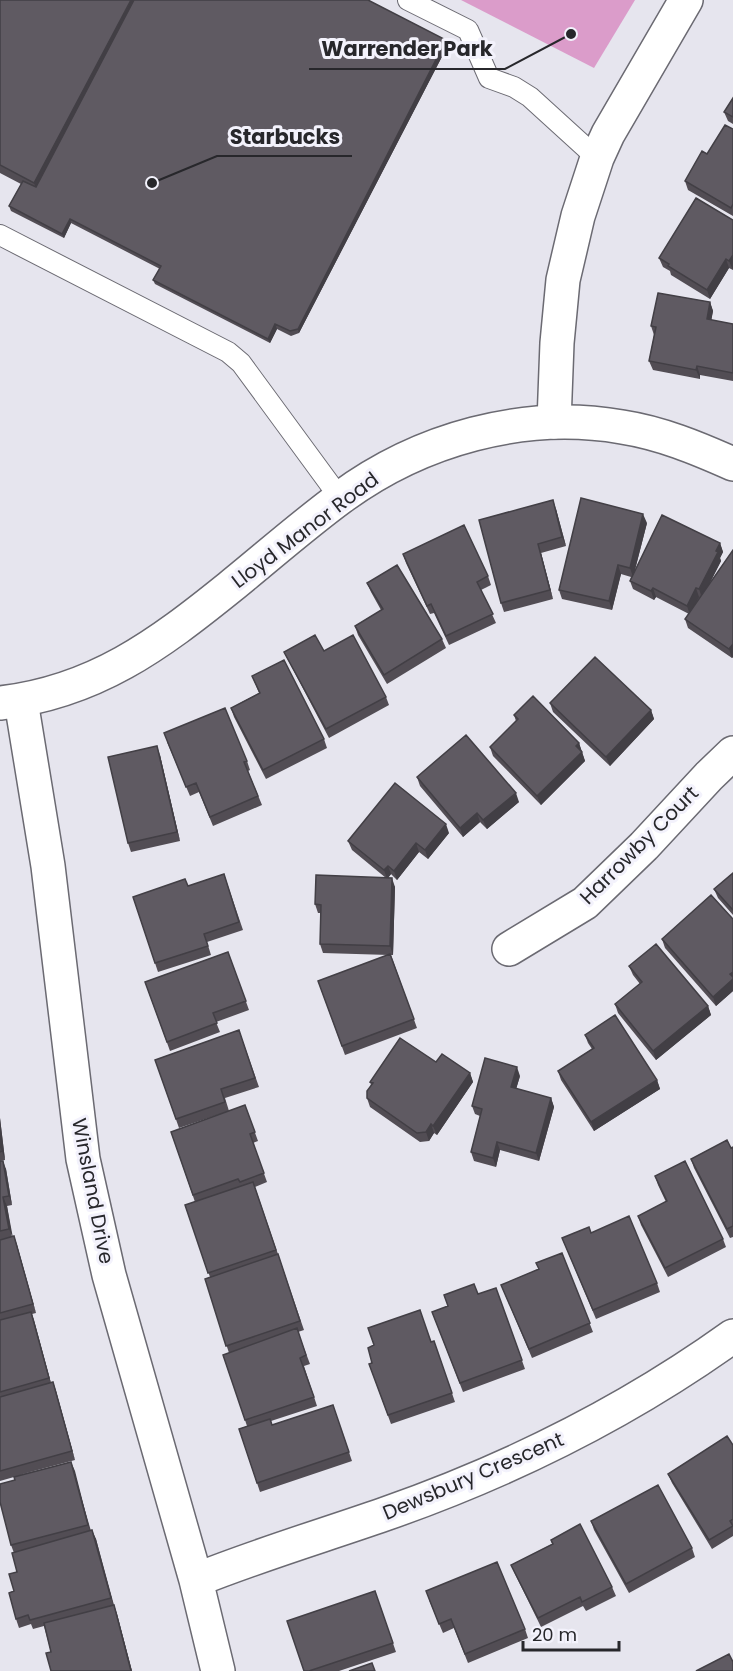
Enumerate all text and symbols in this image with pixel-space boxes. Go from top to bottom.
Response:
callout: Warrender Park [309,30,505,69]
text: Warrender Park [321,34,493,63]
callout: Starbucks [217,117,352,156]
text: Starbucks [230,122,340,151]
street label: Lloyd Manor Road [226,465,384,595]
street label: Harrowby Court [573,779,705,911]
street label: Winsland Drive [65,1116,121,1266]
street label: Dewsbury Crescent [378,1425,568,1527]
scale bar [523,1614,619,1652]
text: 20 m [532,1622,577,1647]

